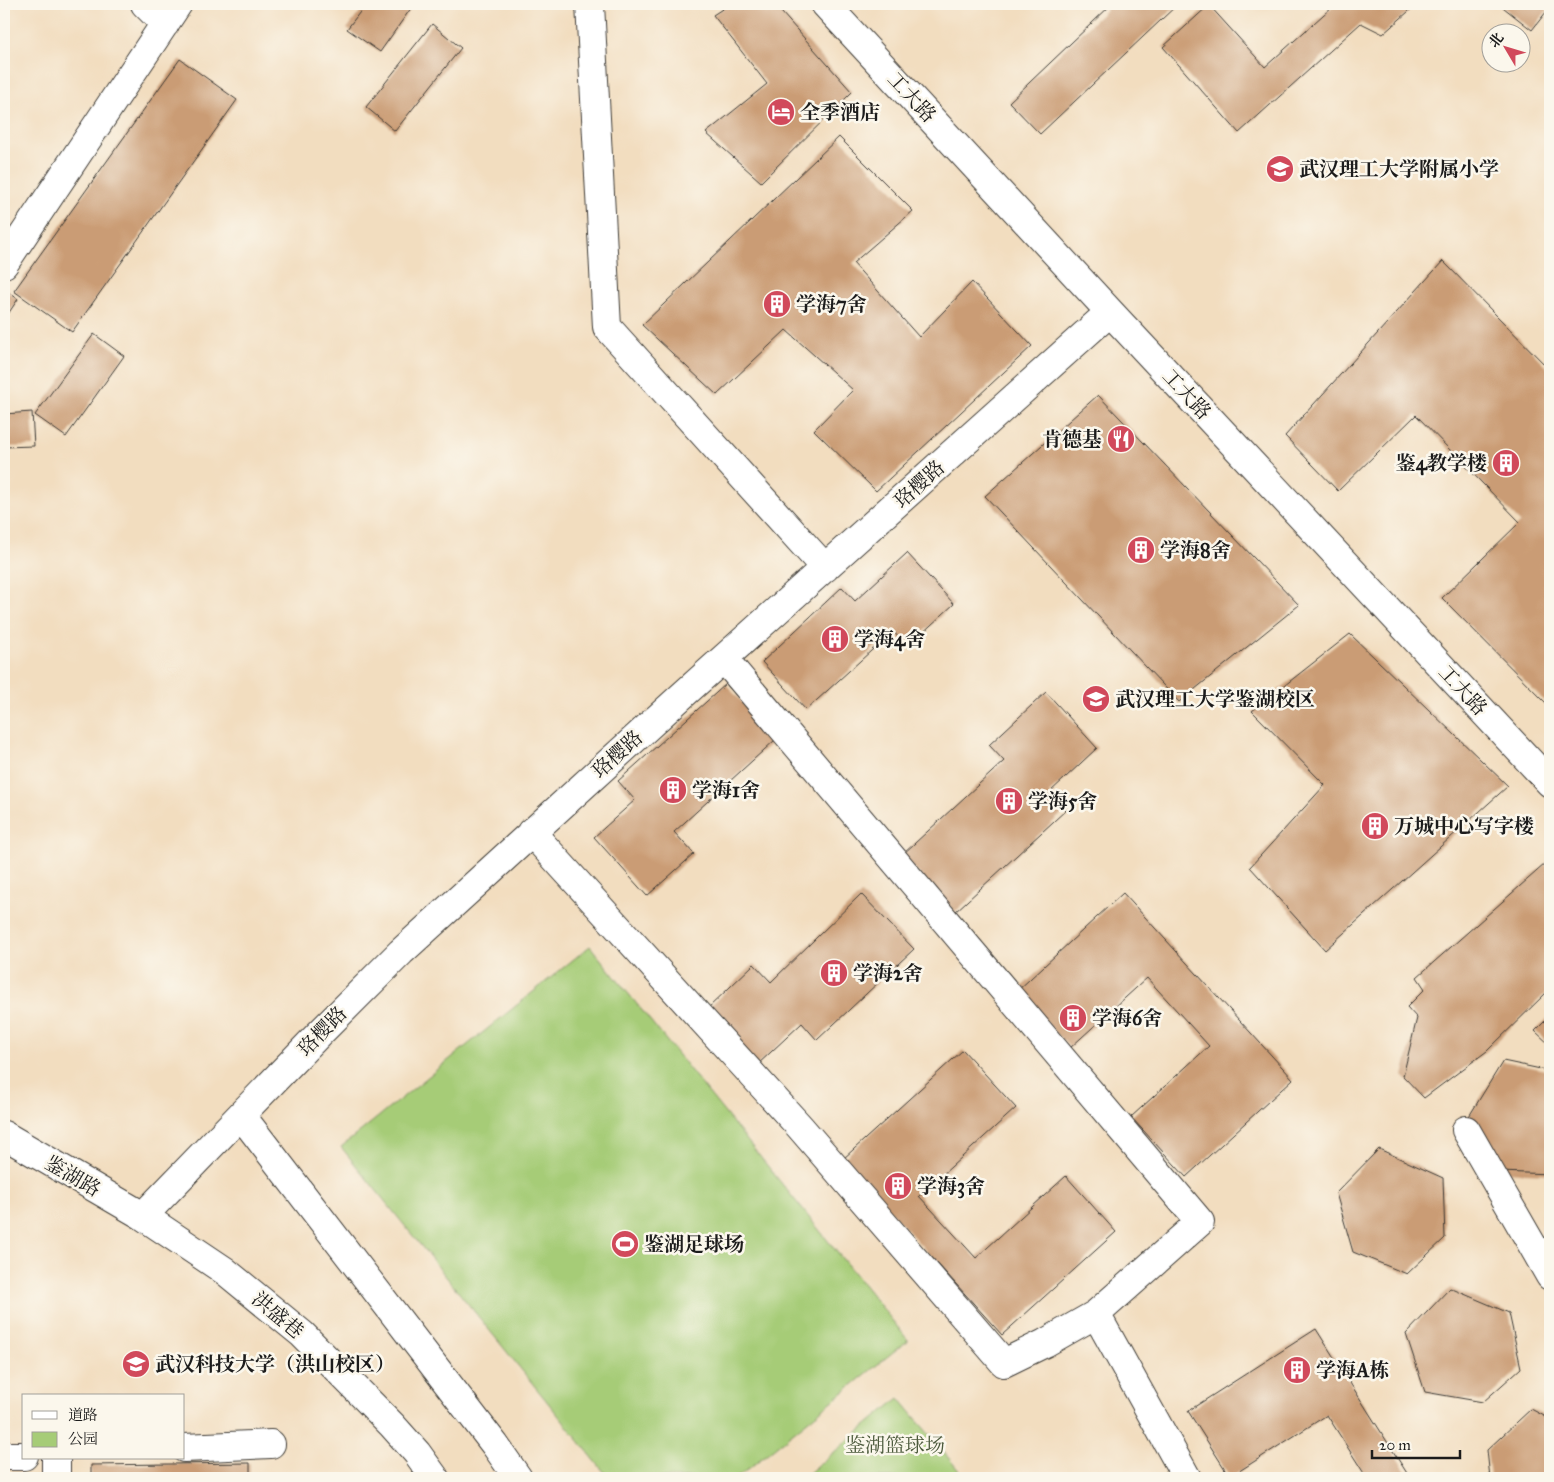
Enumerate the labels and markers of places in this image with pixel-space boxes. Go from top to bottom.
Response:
hotel icon: 全季酒店 [766,97,796,127]
place label: 全季酒店 [800,100,880,124]
school or university icon: 武汉理工大学附属小学 [1265,154,1295,184]
place label: 武汉理工大学附属小学 [1299,157,1499,181]
building icon: 学海7舍 [762,289,792,319]
place label: 学海7舍 [796,292,867,316]
restaurant icon: 肯德基 [1106,424,1136,454]
place label: 肯德基 [1042,427,1102,451]
building icon: 鉴4教学楼 [1491,448,1521,478]
place label: 鉴4教学楼 [1396,451,1487,476]
building icon: 学海8舍 [1126,535,1156,565]
place label: 学海8舍 [1160,538,1231,562]
building icon: 学海4舍 [820,624,850,654]
place label: 学海4舍 [854,627,925,652]
school or university icon: 武汉理工大学鉴湖校区 [1081,684,1111,714]
place label: 武汉理工大学鉴湖校区 [1115,687,1315,711]
building icon: 学海1舍 [658,775,688,805]
place label: 学海1舍 [692,778,760,802]
building icon: 学海5舍 [994,786,1024,816]
place label: 学海5舍 [1028,789,1097,813]
building icon: 万城中心写字楼 [1360,811,1390,841]
place label: 万城中心写字楼 [1394,814,1534,838]
building icon: 学海2舍 [819,958,849,988]
place label: 学海2舍 [853,961,923,985]
building icon: 学海6舍 [1058,1003,1088,1033]
place label: 学海6舍 [1092,1006,1162,1030]
building icon: 学海3舍 [883,1171,913,1201]
place label: 学海3舍 [917,1174,985,1199]
sports icon: 鉴湖足球场 [610,1229,640,1259]
place label: 鉴湖足球场 [644,1232,744,1256]
school or university icon: 武汉科技大学（洪山校区） [121,1349,151,1379]
place label: 武汉科技大学（洪山校区） [155,1352,395,1376]
building icon: 学海A栋 [1282,1355,1312,1385]
place label: 学海A栋 [1316,1358,1389,1382]

